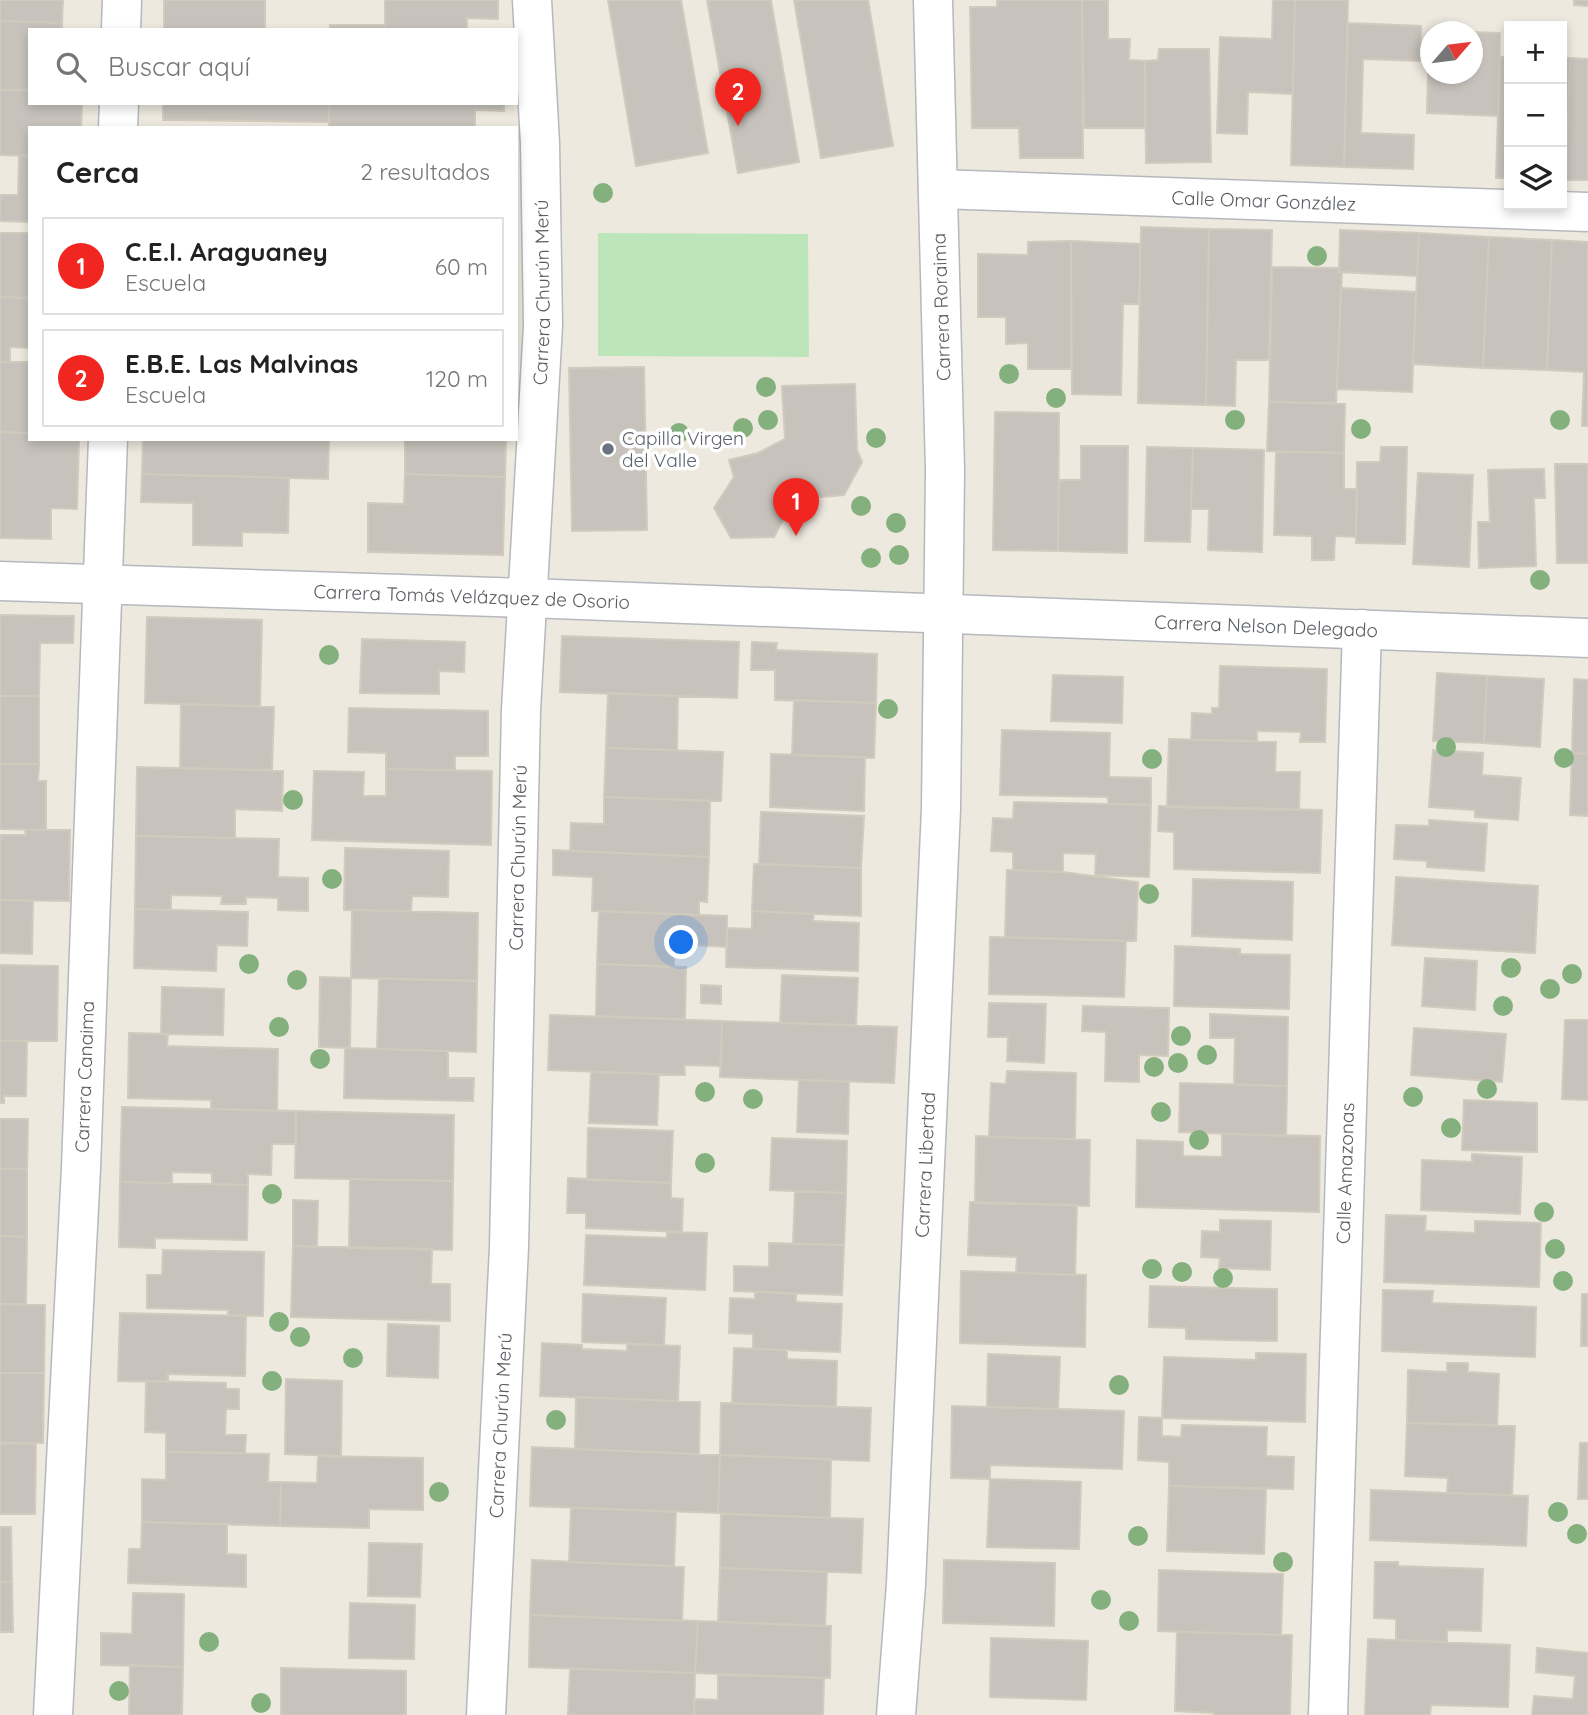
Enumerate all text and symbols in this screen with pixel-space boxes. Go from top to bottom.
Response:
north arrow [1420,21,1483,84]
map controls [1504,21,1567,210]
button: + [1504,21,1567,84]
search box [28,28,518,105]
icon: search [52,48,90,86]
text: Buscar aquí [108,50,250,83]
pin: 2 [715,68,761,126]
button: − [1504,84,1567,147]
button: layers [1504,147,1567,210]
text: Cerca [56,153,139,191]
text: 2 resultados [360,157,490,186]
street label: Calle Omar González [1171,185,1357,216]
street label: Carrera Churún Merú [528,199,555,386]
street label: Carrera Roraima [926,232,956,382]
text: C.E.I. Araguaney [125,235,328,268]
text: 1 [77,252,85,281]
text: 60 m [435,252,488,281]
text: Escuela [125,268,206,297]
text: E.B.E. Las Malvinas [125,347,358,380]
text: 2 [74,364,88,393]
text: 120 m [426,364,488,393]
text: Escuela [125,380,206,409]
place label: Capilla Virgen del Valle [622,426,744,472]
marker: Capilla Virgen del Valle [600,441,616,457]
pin: 1 [773,478,819,536]
street label: Carrera Tomás Velázquez de Osorio [313,579,631,614]
street label: Carrera Nelson Delegado [1154,610,1379,642]
street label: Carrera Churún Merú [504,765,532,951]
your location [664,925,698,959]
street label: Carrera Canaima [70,1000,99,1153]
street label: Carrera Libertad [910,1091,940,1238]
street label: Calle Amazonas [1331,1102,1359,1244]
street label: Carrera Churún Merú [484,1332,517,1519]

